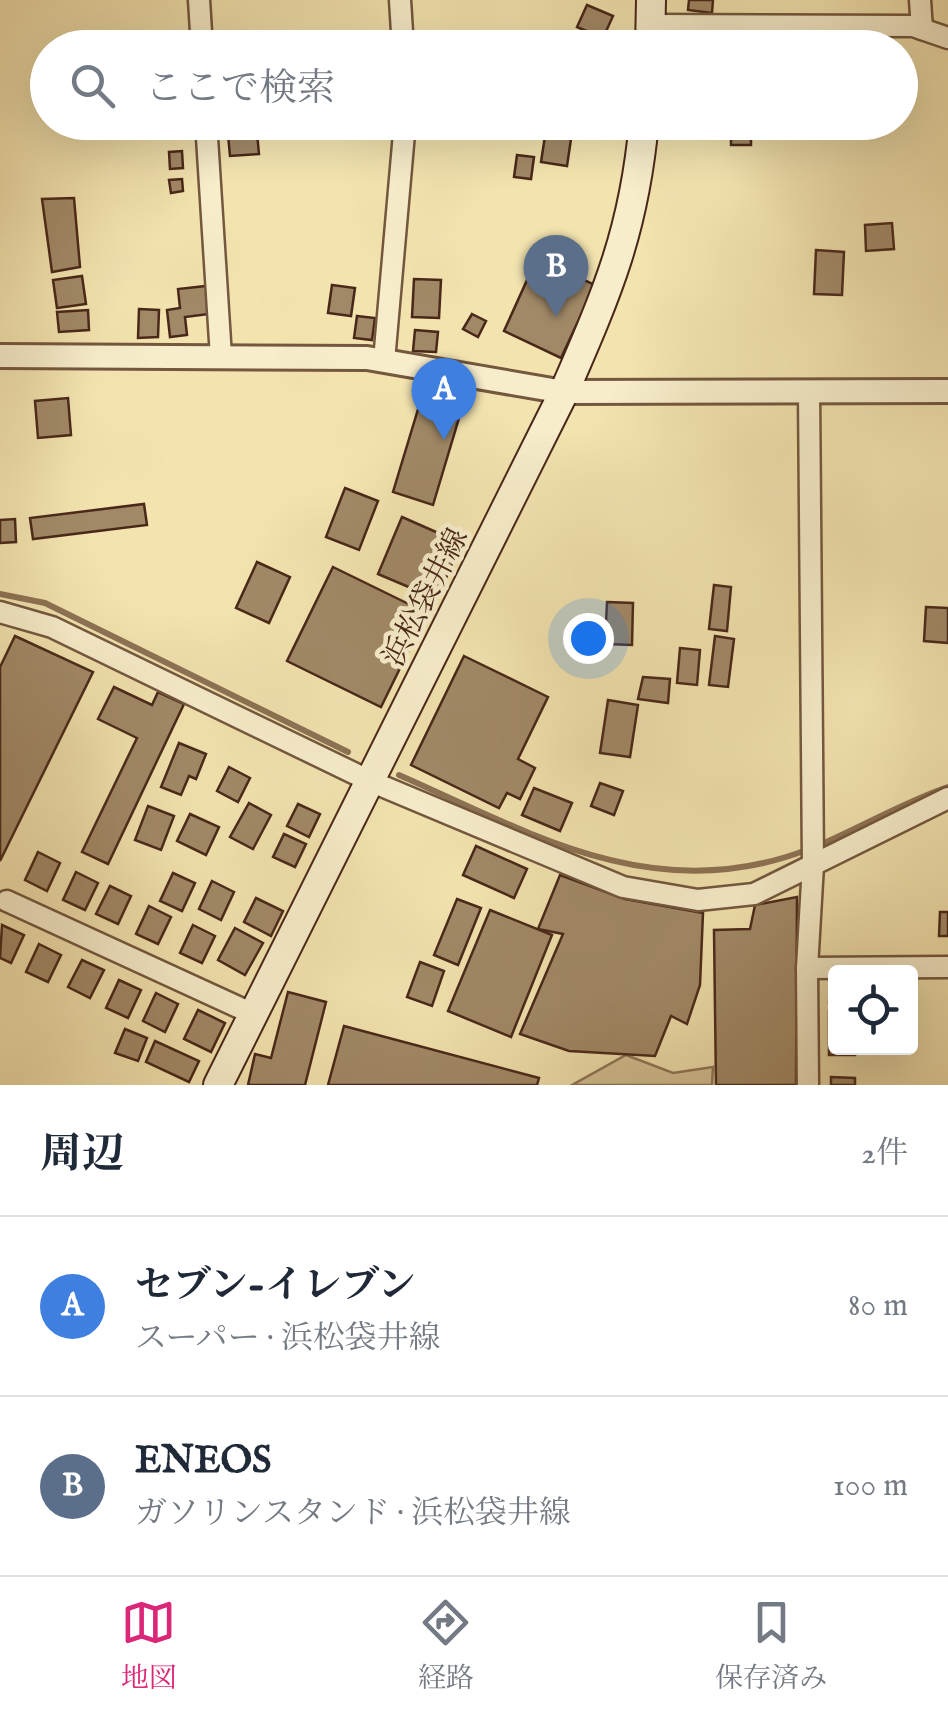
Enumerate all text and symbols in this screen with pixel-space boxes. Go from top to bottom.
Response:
search box [30,30,918,140]
icon: search [65,58,120,113]
text: ここで検索 [145,66,335,114]
pin: B [524,234,588,317]
pin: A [412,358,476,440]
street label: 浜松袋井線 [376,522,478,673]
your location [563,613,614,664]
map controls [828,965,918,1055]
button: locate [828,965,918,1055]
text: 周辺 [40,1129,124,1182]
text: 2件 [861,1134,908,1175]
text: セブン-イレブン [135,1263,416,1311]
text: A [62,1286,83,1327]
text: 80 m [848,1286,908,1327]
text: スーパー · 浜松袋井線 [135,1319,441,1360]
text: ENEOS [135,1438,272,1486]
text: B [62,1466,83,1507]
text: 100 m [833,1466,908,1507]
text: ガソリンスタンド · 浜松袋井線 [135,1494,571,1535]
tab: 地図 [121,1595,177,1697]
tab: 経路 [418,1595,474,1697]
tab: 保存済み [715,1595,827,1697]

